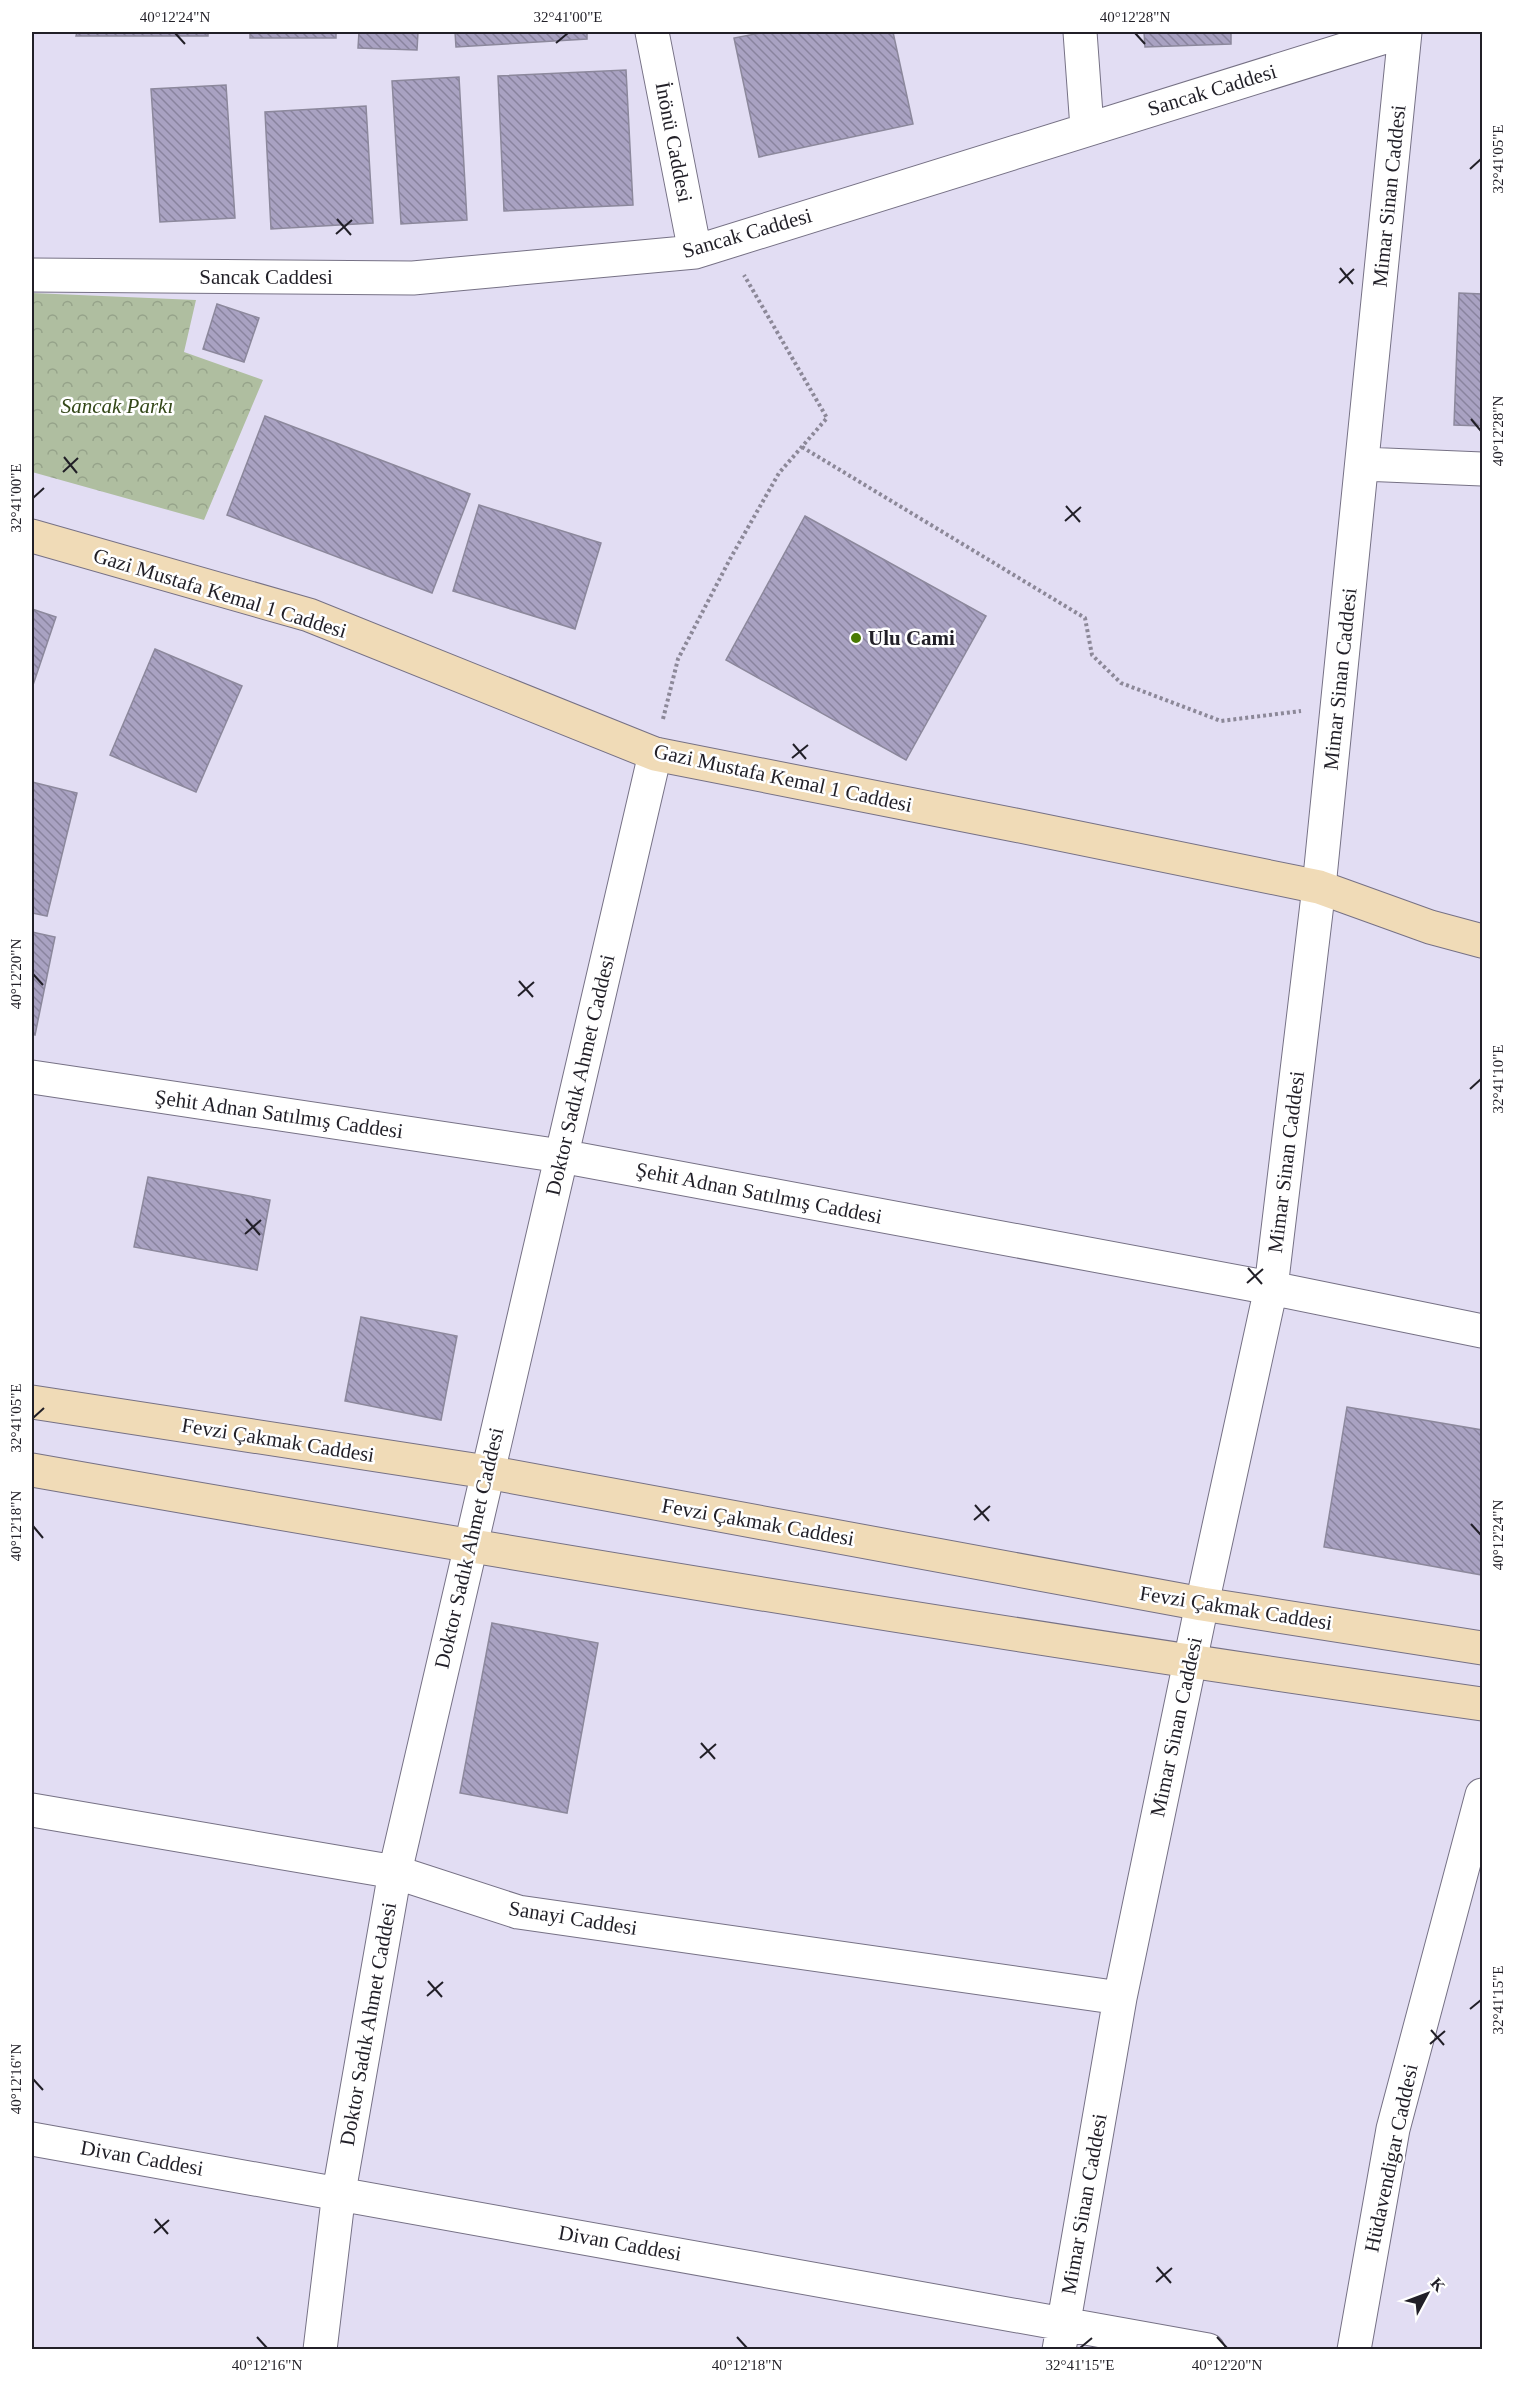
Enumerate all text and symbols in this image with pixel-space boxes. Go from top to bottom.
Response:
text: 40°12'24"N [140,9,210,25]
text: 32°41'00"E [534,9,603,25]
text: 40°12'28"N [1100,9,1170,25]
street label: Sancak Caddesi [1145,59,1280,121]
street label: İnönü Caddesi [651,80,697,204]
street label: Mimar Sinan Caddesi [1367,104,1411,288]
text: 32°41'05"E [1490,125,1506,194]
street label: Sancak Caddesi [680,203,815,263]
street label: Sancak Caddesi [199,265,333,289]
park label: Sancak Parkı [61,394,173,418]
text: 40°12'28"N [1490,396,1506,466]
text: 32°41'00"E [8,464,24,533]
street label: Gazi Mustafa Kemal 1 Caddesi [90,543,350,643]
street label: Mimar Sinan Caddesi [1318,587,1362,771]
place label: Ulu Cami [868,626,955,650]
marker: Ulu Cami [849,631,863,645]
street label: Gazi Mustafa Kemal 1 Caddesi [652,739,915,817]
text: 40°12'20"N [8,939,24,1009]
street label: Doktor Sadık Ahmet Caddesi [541,952,619,1198]
text: 32°41'10"E [1490,1045,1506,1114]
street label: Mimar Sinan Caddesi [1263,1069,1309,1254]
street label: Şehit Adnan Satılmış Caddesi [153,1085,405,1143]
street label: Şehit Adnan Satılmış Caddesi [634,1157,884,1229]
text: 32°41'05"E [8,1384,24,1453]
street label: Fevzi Çakmak Caddesi [180,1413,376,1467]
street label: Doktor Sadık Ahmet Caddesi [430,1425,508,1671]
text: 40°12'18"N [8,1491,24,1561]
street label: Fevzi Çakmak Caddesi [660,1493,856,1551]
text: 40°12'24"N [1490,1500,1506,1570]
street label: Fevzi Çakmak Caddesi [1138,1581,1334,1635]
street label: Mimar Sinan Caddesi [1145,1635,1207,1819]
street label: Sanayi Caddesi [507,1896,639,1940]
street label: Doktor Sadık Ahmet Caddesi [335,1900,401,2148]
text: 32°41'15"E [1490,1966,1506,2035]
text: 40°12'16"N [8,2044,24,2114]
street label: Hüdavendigar Caddesi [1359,2062,1423,2254]
street label: Mimar Sinan Caddesi [1056,2112,1112,2296]
street label: Divan Caddesi [79,2135,205,2181]
street label: Divan Caddesi [557,2220,683,2266]
north arrow [1397,2264,1457,2324]
text: K [1427,2274,1449,2295]
text: 40°12'16"N [232,2357,302,2373]
text: 40°12'18"N [712,2357,782,2373]
text: 32°41'15"E [1046,2357,1115,2373]
text: 40°12'20"N [1192,2357,1262,2373]

